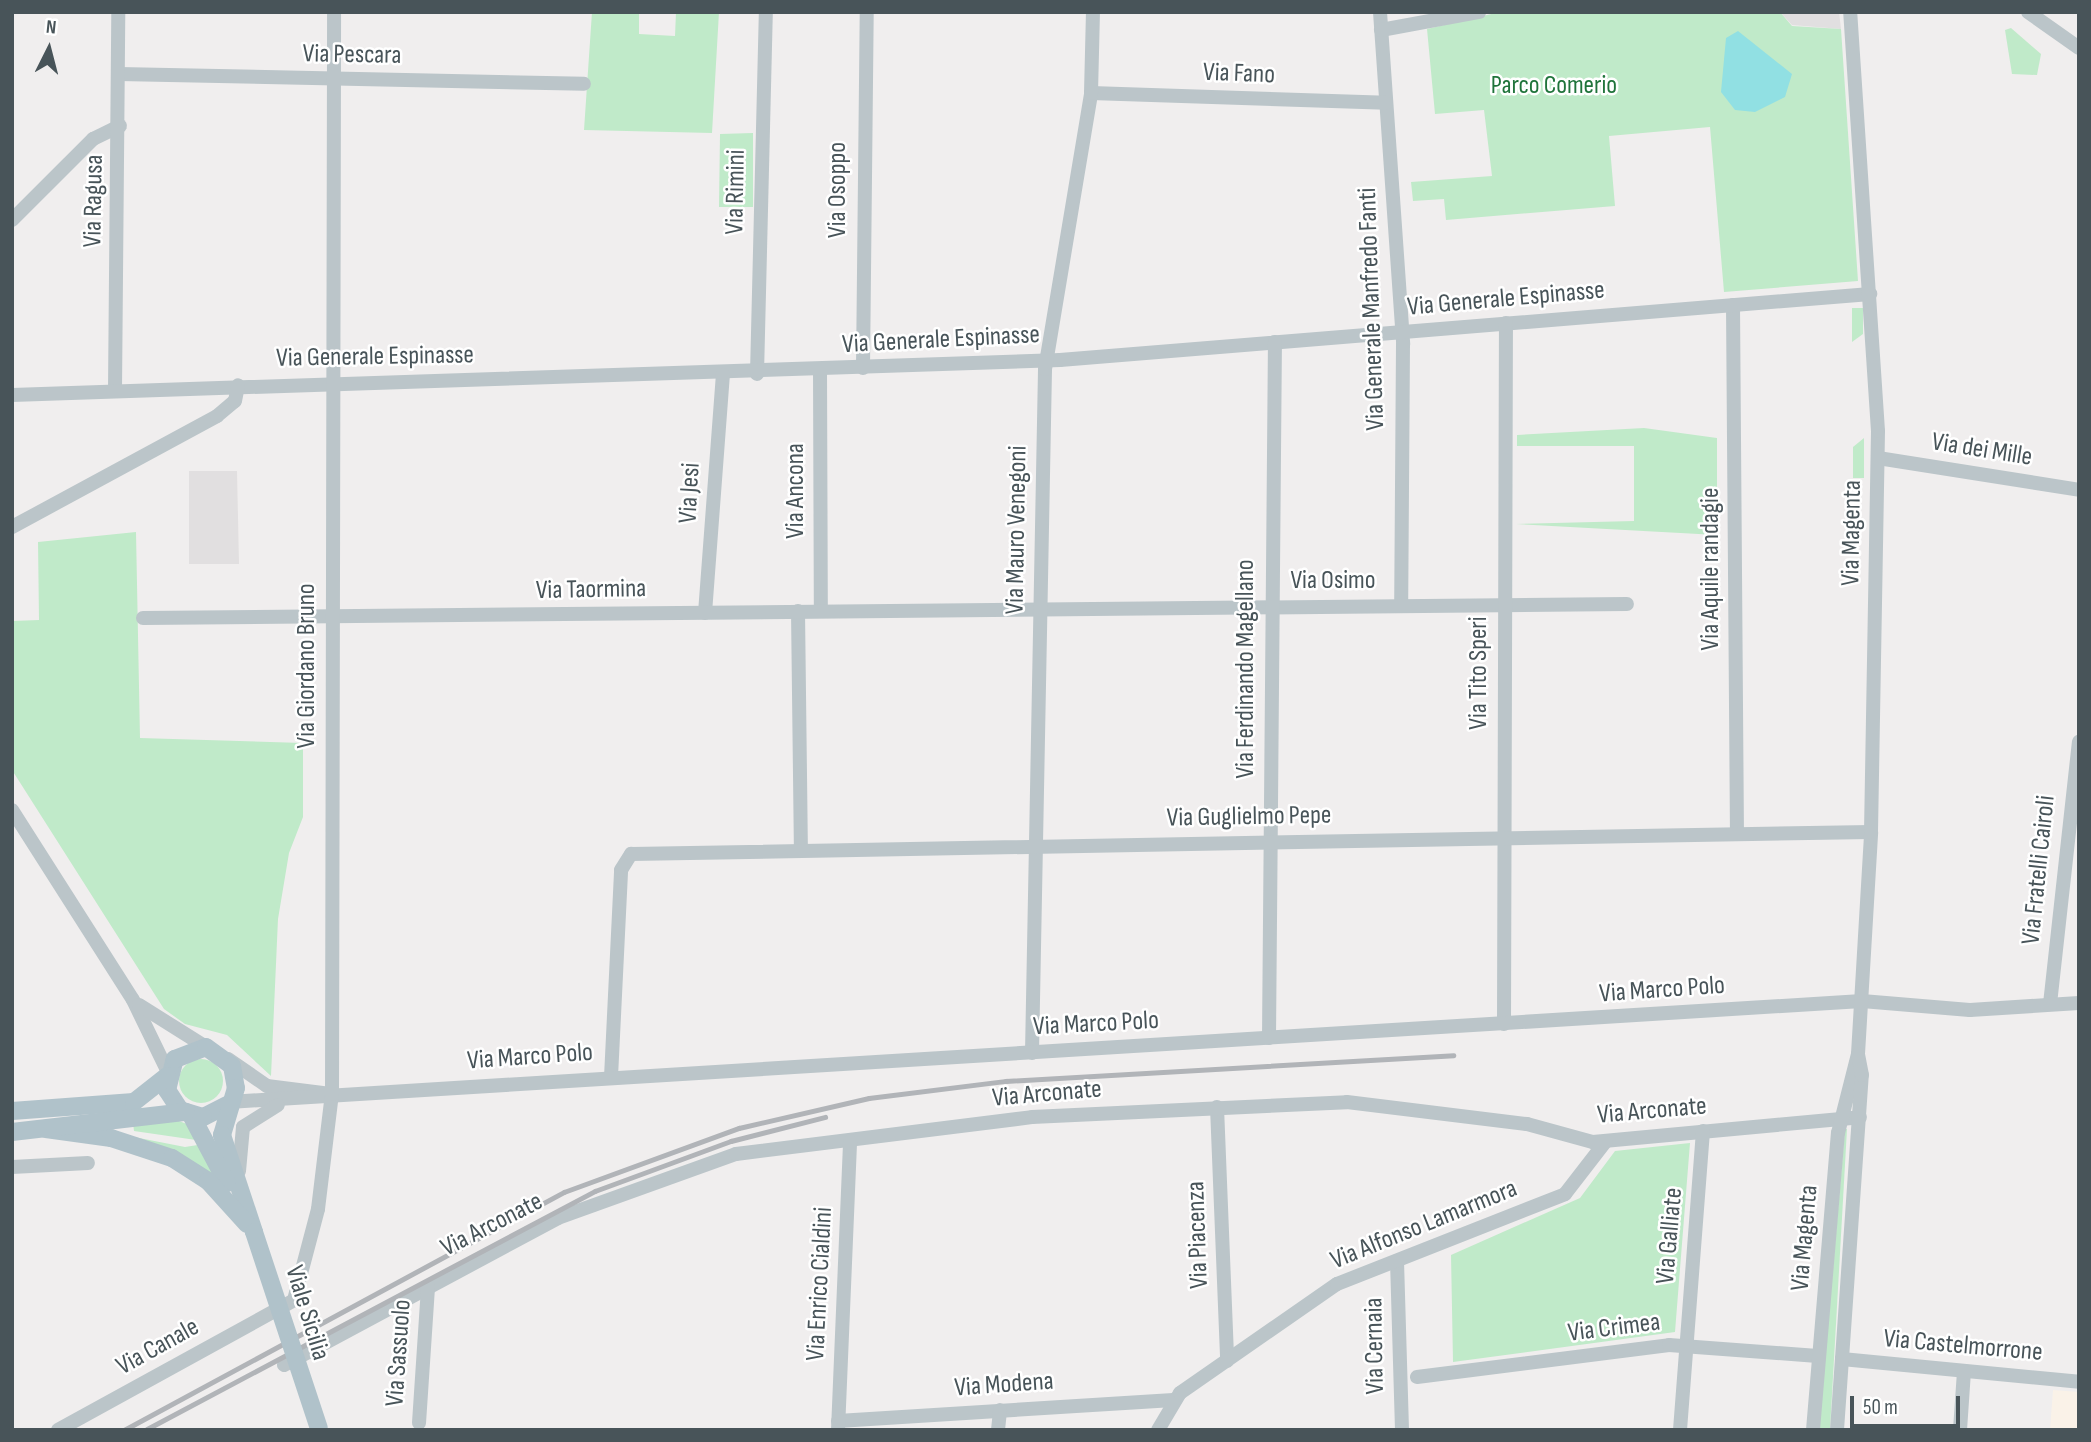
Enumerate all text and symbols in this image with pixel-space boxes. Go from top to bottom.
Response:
north arrow [14,14,84,84]
text: N [45,16,57,40]
street label: Via Pescara [302,39,402,71]
street label: Via Fano [1202,57,1276,91]
park label: Parco Comerio [1491,70,1617,102]
street label: Via Osoppo [822,142,854,238]
street label: Via Rimini [720,149,752,235]
street label: Via Ragusa [78,154,110,248]
street label: Via Generale Manfredo Fanti [1352,187,1392,431]
street label: Via Generale Espinasse [1406,275,1606,323]
street label: Via Generale Espinasse [841,319,1041,361]
street label: Via Generale Espinasse [276,340,474,374]
street label: Via dei Mille [1930,427,2034,473]
street label: Via Ancona [780,443,812,539]
street label: Via Mauro Venegoni [1000,445,1034,615]
street label: Via Jesi [673,462,707,524]
street label: Via Magenta [1835,480,1869,586]
street label: Via Aquile randagie [1695,488,1727,650]
street label: Via Ferdinando Magellano [1230,559,1262,779]
street label: Via Osimo [1290,565,1376,597]
street label: Via Taormina [536,573,646,607]
street label: Via Giordano Bruno [291,583,323,749]
street label: Via Tito Speri [1463,616,1495,730]
street label: Via Fratelli Cairoli [2016,794,2062,946]
street label: Via Guglielmo Pepe [1166,800,1332,834]
street label: Via Marco Polo [1598,970,1726,1010]
street label: Via Marco Polo [1032,1005,1160,1043]
street label: Via Marco Polo [466,1037,594,1077]
street label: Via Arconate [991,1074,1103,1114]
street label: Via Arconate [1596,1091,1708,1131]
street label: Via Alfonso Lamarmora [1326,1173,1522,1277]
street label: Via Piacenza [1181,1181,1215,1289]
street label: Via Magenta [1785,1184,1825,1292]
street label: Via Arconate [436,1186,548,1264]
street label: Via Galliate [1650,1186,1690,1286]
street label: Via Enrico Cialdini [800,1206,840,1362]
street label: Viale Sicilia [278,1262,336,1364]
street label: Via Cernaia [1359,1297,1391,1395]
street label: Via Sassuolo [380,1298,418,1408]
street label: Via Crimea [1566,1307,1662,1349]
street label: Via Canale [111,1312,205,1382]
street label: Via Castelmorrone [1882,1324,2044,1368]
street label: Via Modena [953,1366,1055,1404]
scale bar [1853,1382,1963,1426]
text: 50 m [1863,1395,1898,1420]

